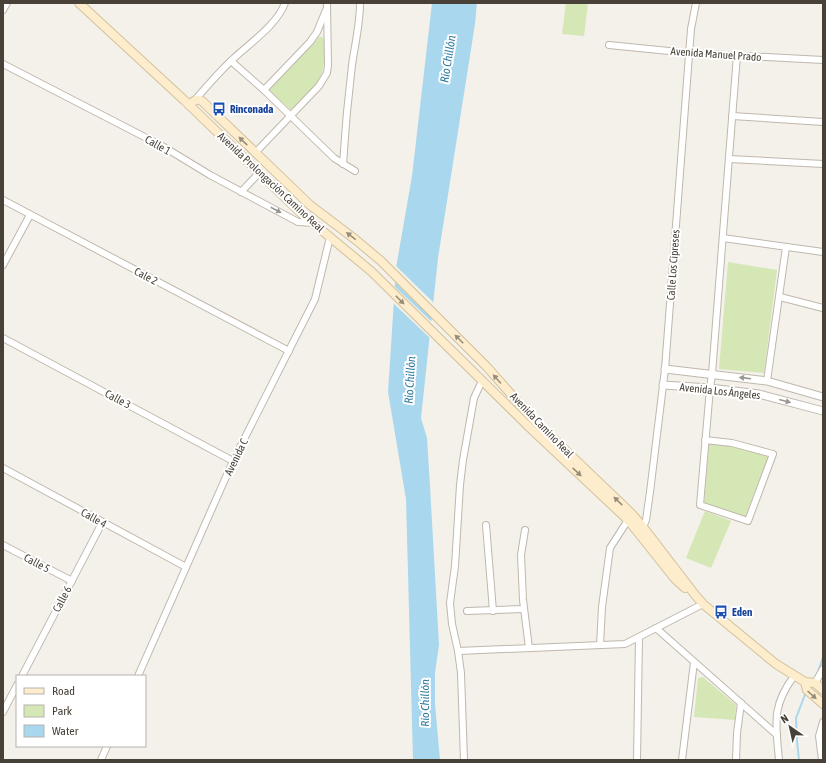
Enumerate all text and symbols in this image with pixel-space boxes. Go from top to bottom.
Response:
water label: Río Chillón [437,34,459,84]
street label: Avenida Manuel Prado [670,45,762,63]
bus stop icon: Rinconada [211,101,227,117]
place label: Rinconada [230,103,273,115]
street label: Avenida Prolongación Camino Real [215,130,327,234]
street label: Calle 1 [143,133,173,157]
one-way arrow [238,136,248,146]
one-way arrow [270,207,281,213]
street label: Calle Los Cipreses [665,229,681,301]
one-way arrow [345,232,356,241]
street label: Cale 2 [132,265,160,287]
one-way arrow [395,295,405,305]
one-way arrow [454,335,464,344]
water label: Río Chillón [402,356,418,404]
one-way arrow [493,373,502,384]
one-way arrow [738,375,751,381]
street label: Avenida Los Ángeles [679,381,761,401]
street label: Calle 3 [103,387,133,411]
street label: Avenida Camino Real [508,390,576,460]
one-way arrow [779,398,791,404]
street label: Avenida C [222,437,250,477]
one-way arrow [572,467,582,476]
one-way arrow [613,496,623,506]
street label: Calle 4 [79,506,109,530]
street label: Calle 5 [22,551,52,575]
street label: Calle 6 [50,584,74,614]
bus stop icon: Eden [713,604,729,620]
place label: Eden [732,606,752,618]
legend [16,675,146,747]
water label: Río Chillón [418,679,432,727]
text: Road [52,684,75,698]
one-way arrow [807,690,817,699]
text: Park [52,704,73,718]
north arrow [770,707,810,747]
text: N [778,712,790,726]
text: Water [52,724,79,738]

